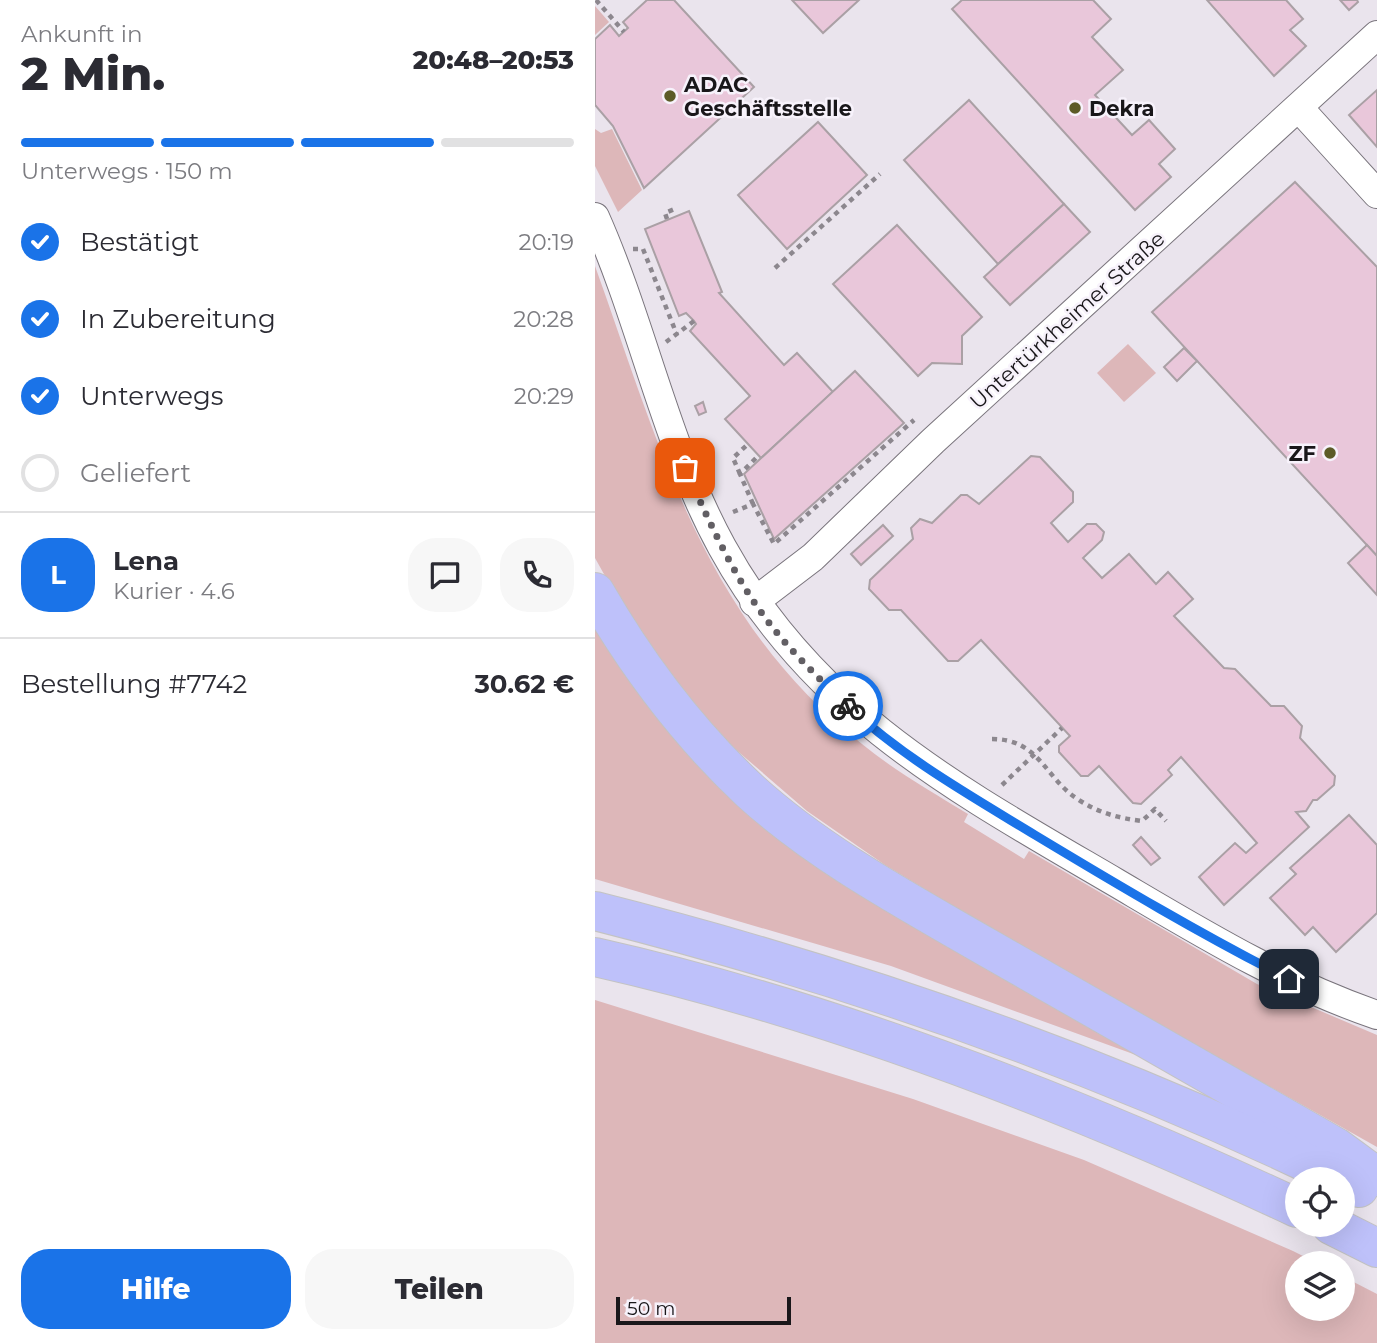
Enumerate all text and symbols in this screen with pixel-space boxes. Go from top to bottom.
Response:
text: Ankunft in [21,20,142,48]
text: 20:48–20:53 [413,44,574,76]
text: 2 Min. [21,45,165,102]
place label: ADAC Geschäftsstelle [683,72,852,121]
marker: ADAC Geschäftsstelle [662,88,678,104]
place label: Dekra [1089,96,1154,121]
marker: Dekra [1067,100,1083,116]
text: Unterwegs · 150 m [21,157,233,185]
icon: check [21,223,59,261]
text: Bestätigt [80,226,199,258]
street label: Untertürkheimer Straße [964,226,1170,414]
text: 20:19 [519,228,574,256]
icon: check [21,300,59,338]
text: In Zubereitung [80,303,276,335]
text: 20:28 [513,305,574,333]
icon: check [21,377,59,415]
text: Unterwegs [80,380,223,412]
text: 20:29 [514,382,574,410]
pin [655,438,715,498]
place label: ZF [1288,441,1316,466]
marker: ZF [1322,445,1338,461]
icon: bag [666,449,704,487]
text: Geliefert [80,457,191,489]
button: chat [408,538,482,612]
button: phone [500,538,574,612]
text: Lena [113,545,179,577]
text: L [50,559,66,591]
text: Kurier · 4.6 [113,577,235,605]
text: Bestellung #7742 [21,668,247,700]
text: 30.62 € [474,668,574,700]
courier [813,671,883,741]
icon: bike [829,687,867,725]
pin [1259,949,1319,1009]
icon: home [1270,960,1308,998]
map controls [1285,1167,1355,1321]
button: locate [1285,1167,1355,1237]
button: Hilfe [21,1249,291,1329]
button: Teilen [305,1249,574,1329]
button: layers [1285,1251,1355,1321]
scale bar [616,1294,791,1326]
text: 50 m [627,1297,675,1320]

